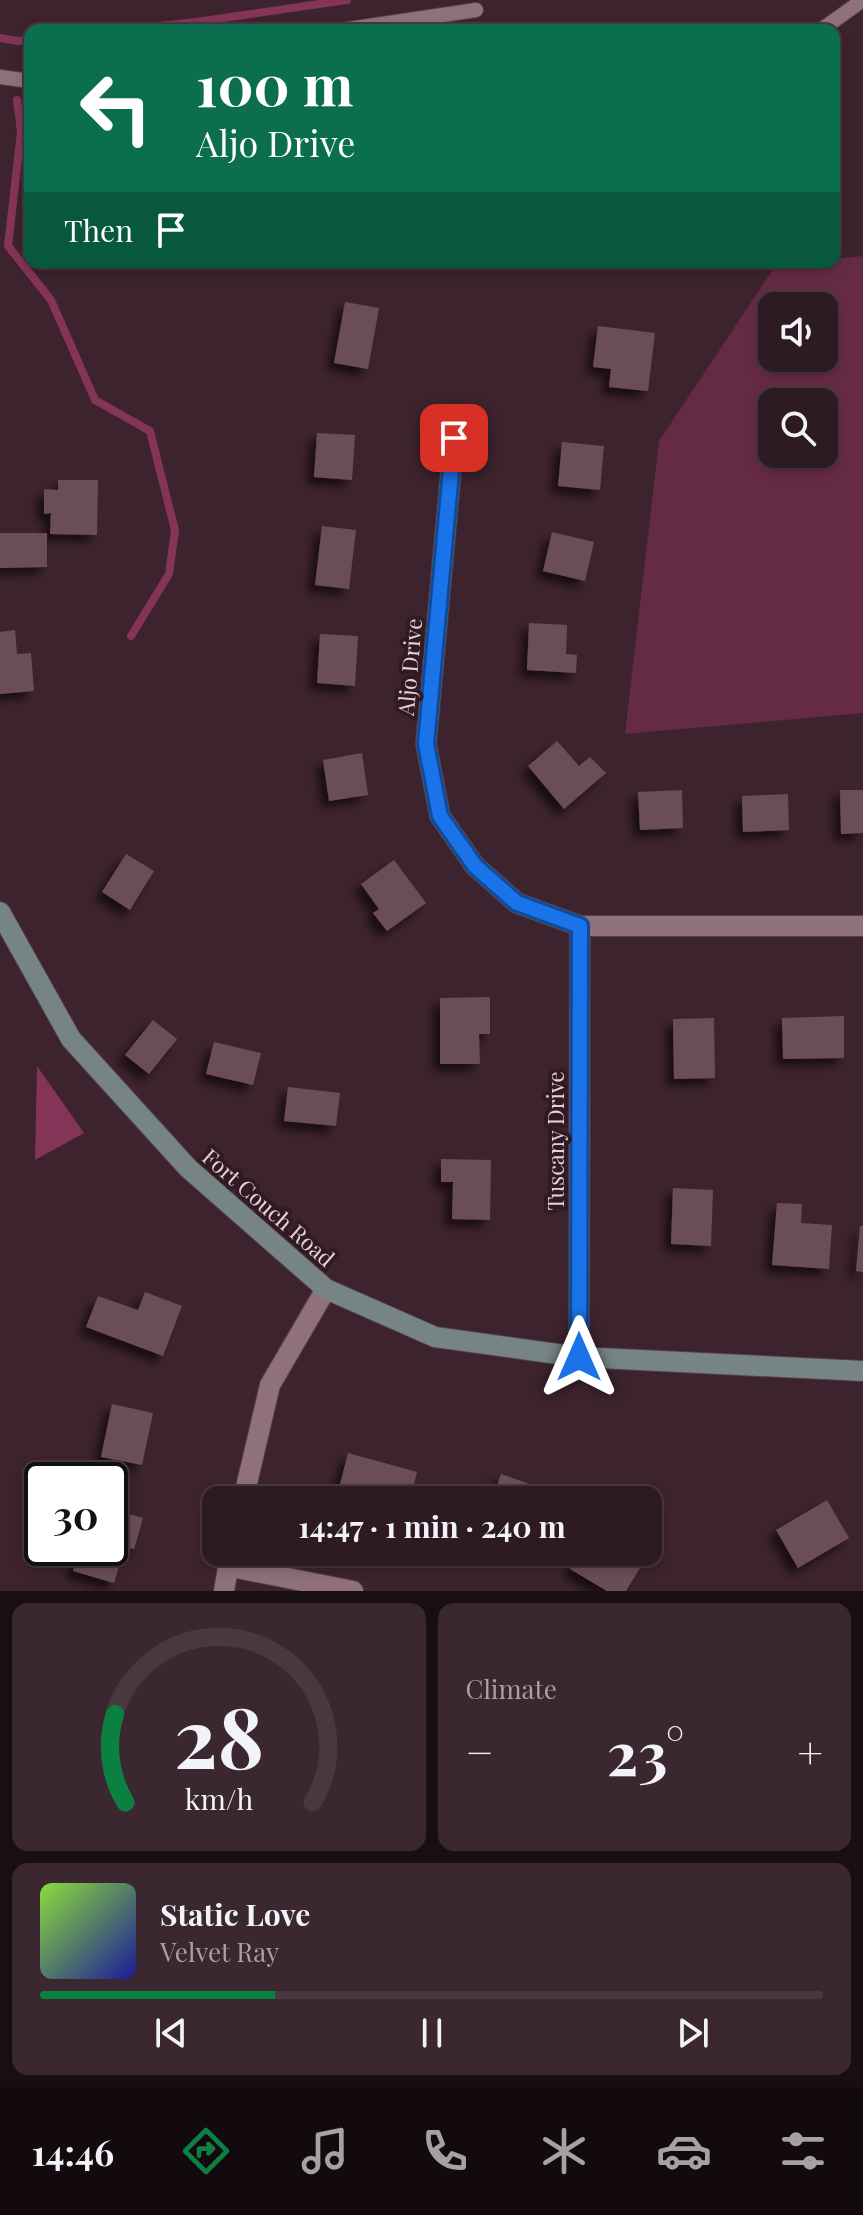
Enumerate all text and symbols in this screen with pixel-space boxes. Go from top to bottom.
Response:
text: 100 m [196,46,353,121]
icon: left [64,56,168,160]
text: Aljo Drive [196,118,355,166]
icon: arrive [149,208,193,252]
text: Then [64,210,133,250]
map controls [758,292,838,468]
button: sound [758,292,838,372]
button: search [758,388,838,468]
pin [420,404,488,472]
icon: arrive [432,416,476,460]
street label: Aljo Drive [390,617,428,718]
street label: Tuscany Drive [540,1071,570,1211]
street label: Fort Couch Road [197,1141,342,1273]
position arrow [537,1315,621,1399]
speed limit sign: 30 [24,1462,128,1566]
text: 14:47 · 1 min · 240 m [298,1506,566,1546]
text: Climate [466,1671,557,1706]
text: 28 [174,1679,264,1790]
text: 23° [607,1711,684,1791]
text: − [466,1721,494,1780]
text: + [797,1721,823,1780]
text: km/h [184,1779,253,1817]
text: Static Love [160,1894,310,1934]
text: Velvet Ray [160,1934,279,1969]
icon: previous [149,2011,193,2055]
icon: pause [410,2011,454,2055]
icon: next [671,2011,715,2055]
icon: directions [178,2123,234,2179]
icon: music [297,2123,353,2179]
icon: phone [417,2123,473,2179]
icon: climate [536,2123,592,2179]
icon: car [656,2123,712,2179]
icon: filters [775,2123,831,2179]
text: 14:46 [32,2127,114,2175]

